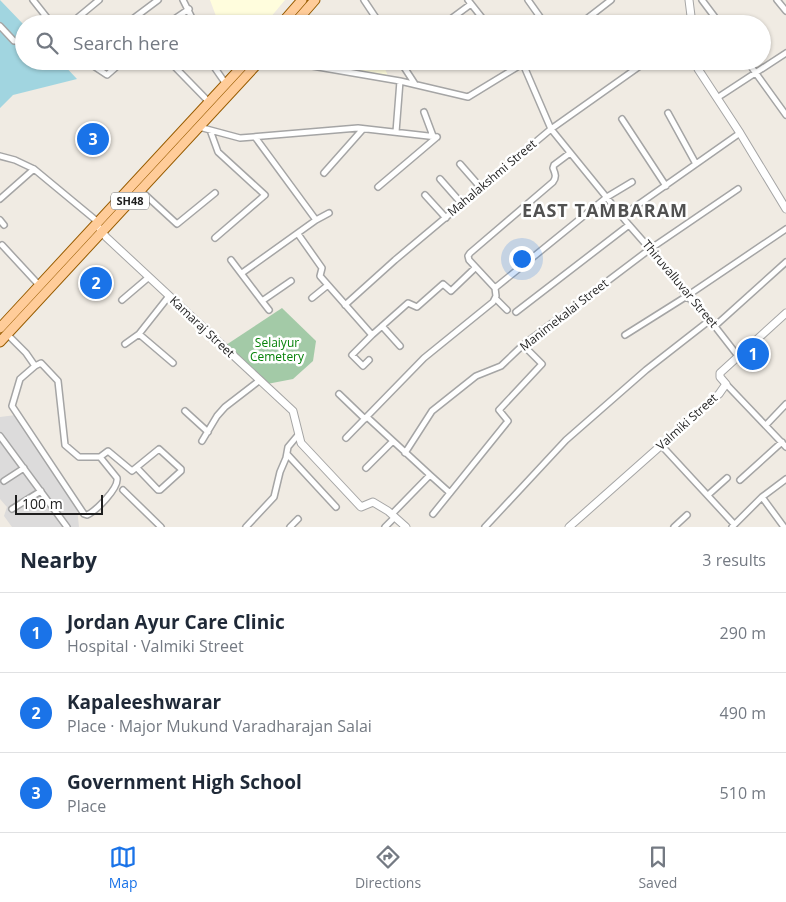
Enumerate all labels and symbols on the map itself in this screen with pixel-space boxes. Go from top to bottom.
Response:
pin: 3 [77,120,109,158]
street label: Mahalakshmi Street [444,135,540,220]
road number: SH48 [111,192,149,210]
district label: EAST TAMBARAM [522,198,688,222]
street label: Thiruvalluvar Street [639,236,722,331]
your location [509,246,535,272]
pin: 2 [80,264,112,302]
street label: Manimekalai Street [516,275,611,355]
street label: Kamaraj Street [166,292,239,361]
park label: Selaiyur Cemetery [250,334,305,365]
pin: 1 [737,335,769,373]
street label: Valmiki Street [652,390,721,454]
scale bar [15,492,102,515]

